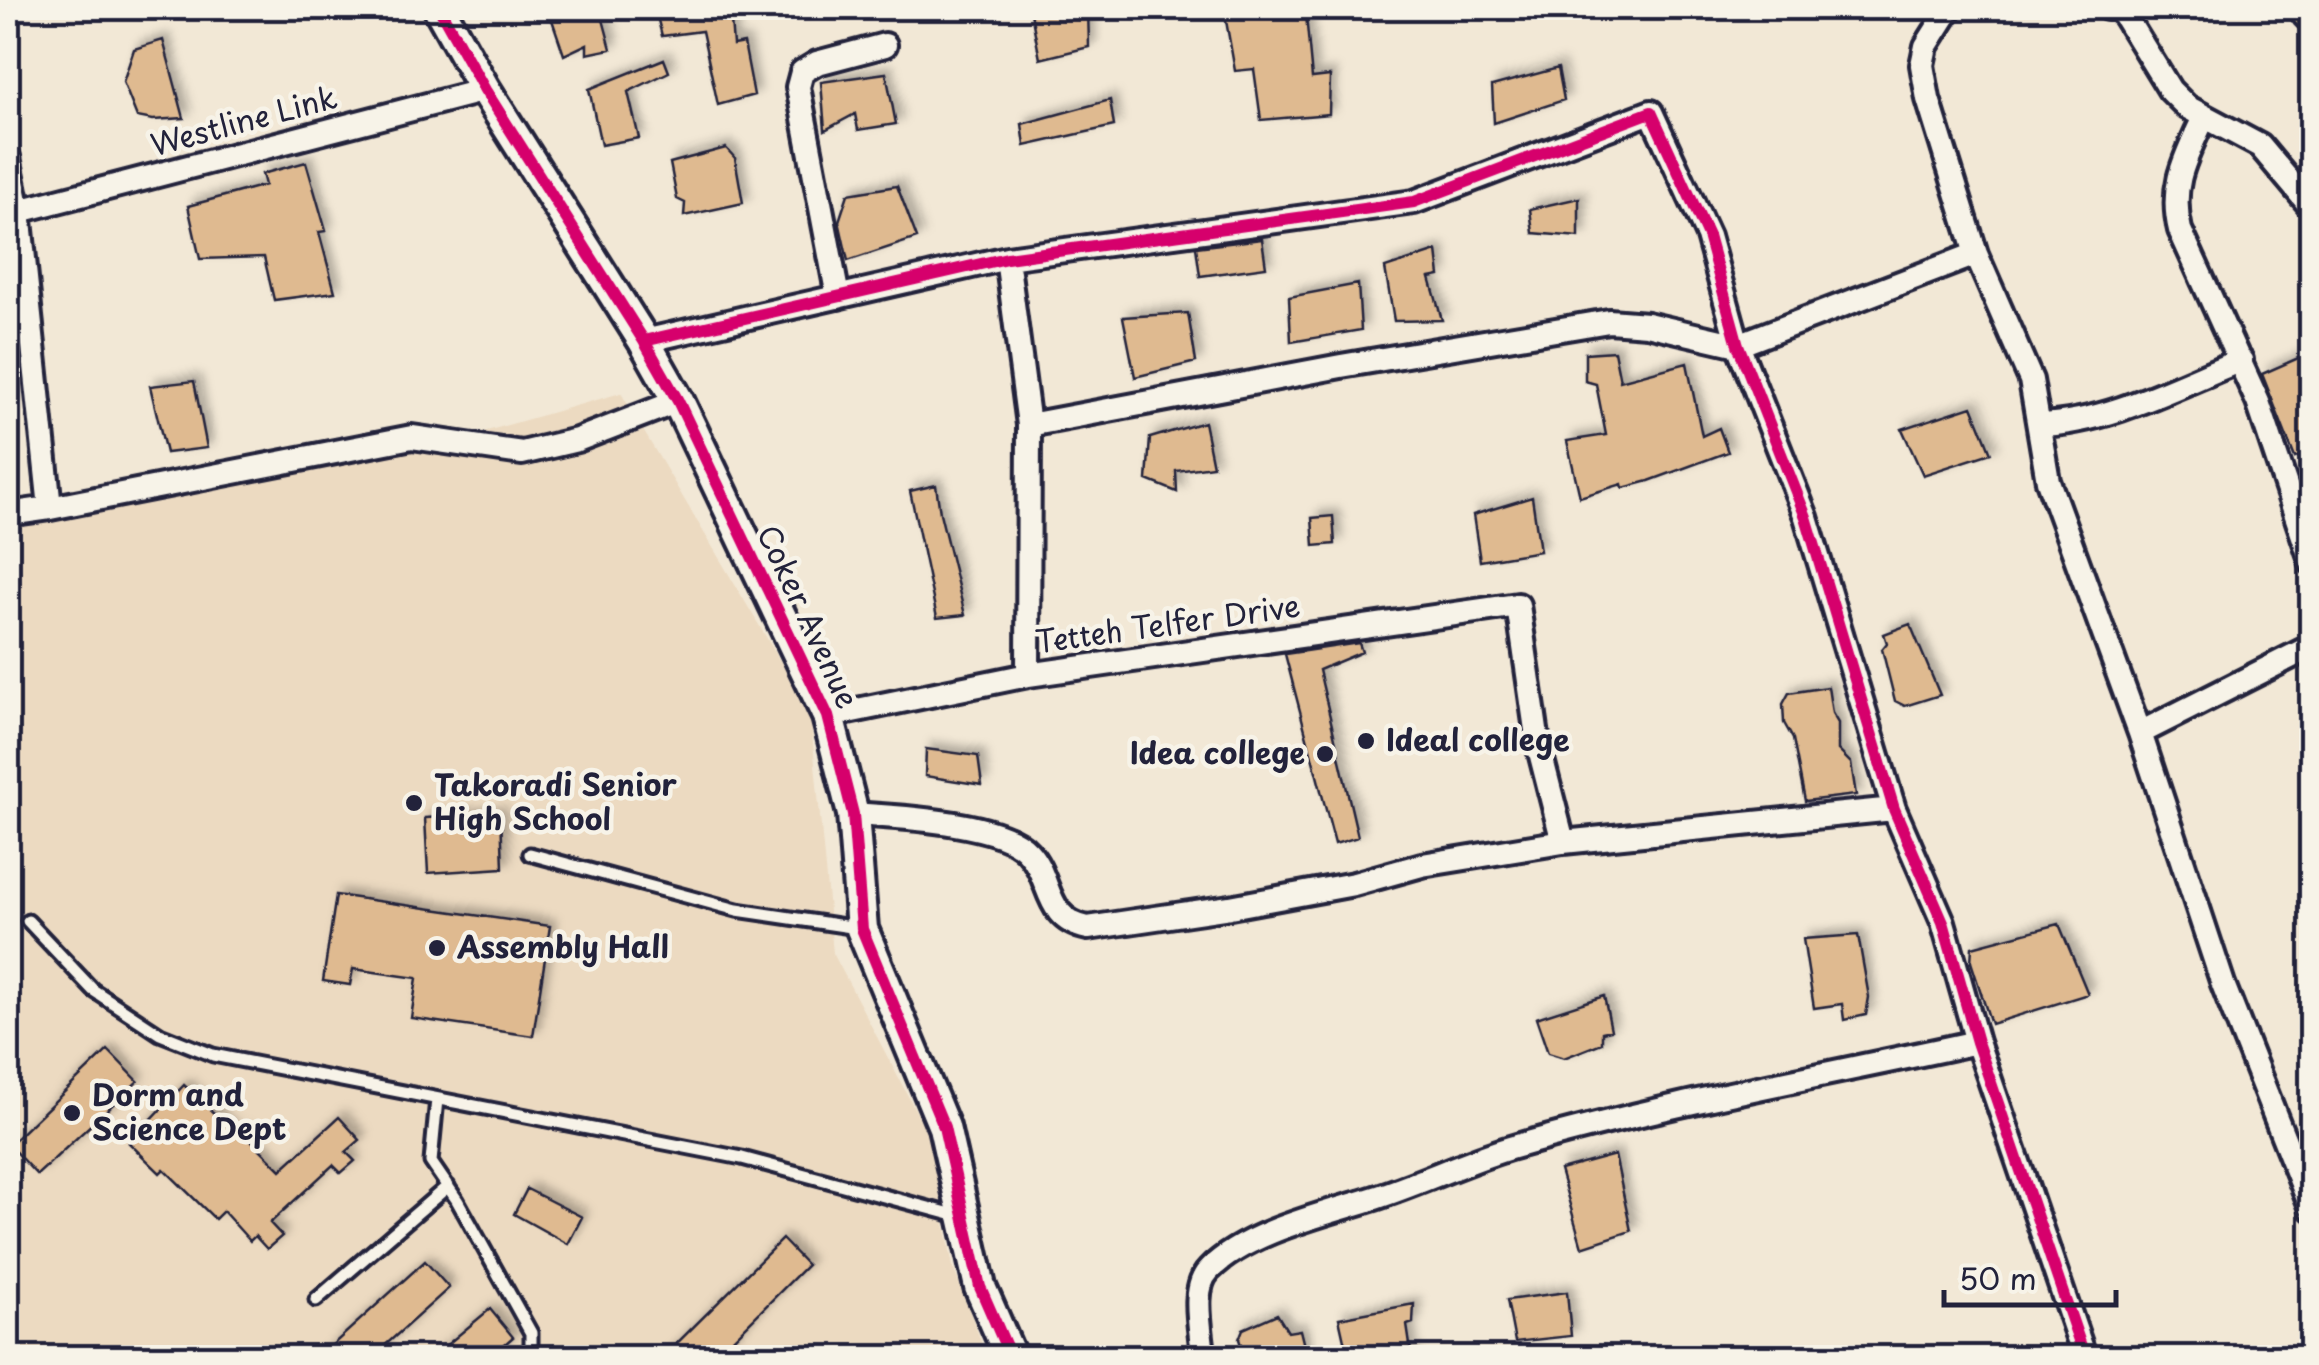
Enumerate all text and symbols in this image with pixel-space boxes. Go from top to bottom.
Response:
street label: Westline Link [145,73,342,166]
street label: Coker Avenue [747,517,871,715]
street label: Tetteh Telfer Drive [1032,582,1303,663]
place label: Ideal college [1386,716,1570,761]
place label: Idea college [1130,729,1305,774]
marker: Ideal college [1355,730,1377,752]
marker: Idea college [1314,743,1336,765]
place label: Takoradi Senior High School [434,761,677,840]
marker: Takoradi Senior High School [403,792,425,814]
place label: Assembly Hall [456,923,669,968]
marker: Assembly Hall [426,937,448,959]
place label: Dorm and Science Dept [92,1071,286,1150]
marker: Dorm and Science Dept [61,1102,83,1124]
scale bar [1944,1245,2116,1307]
text: 50 m [1959,1255,2037,1300]

